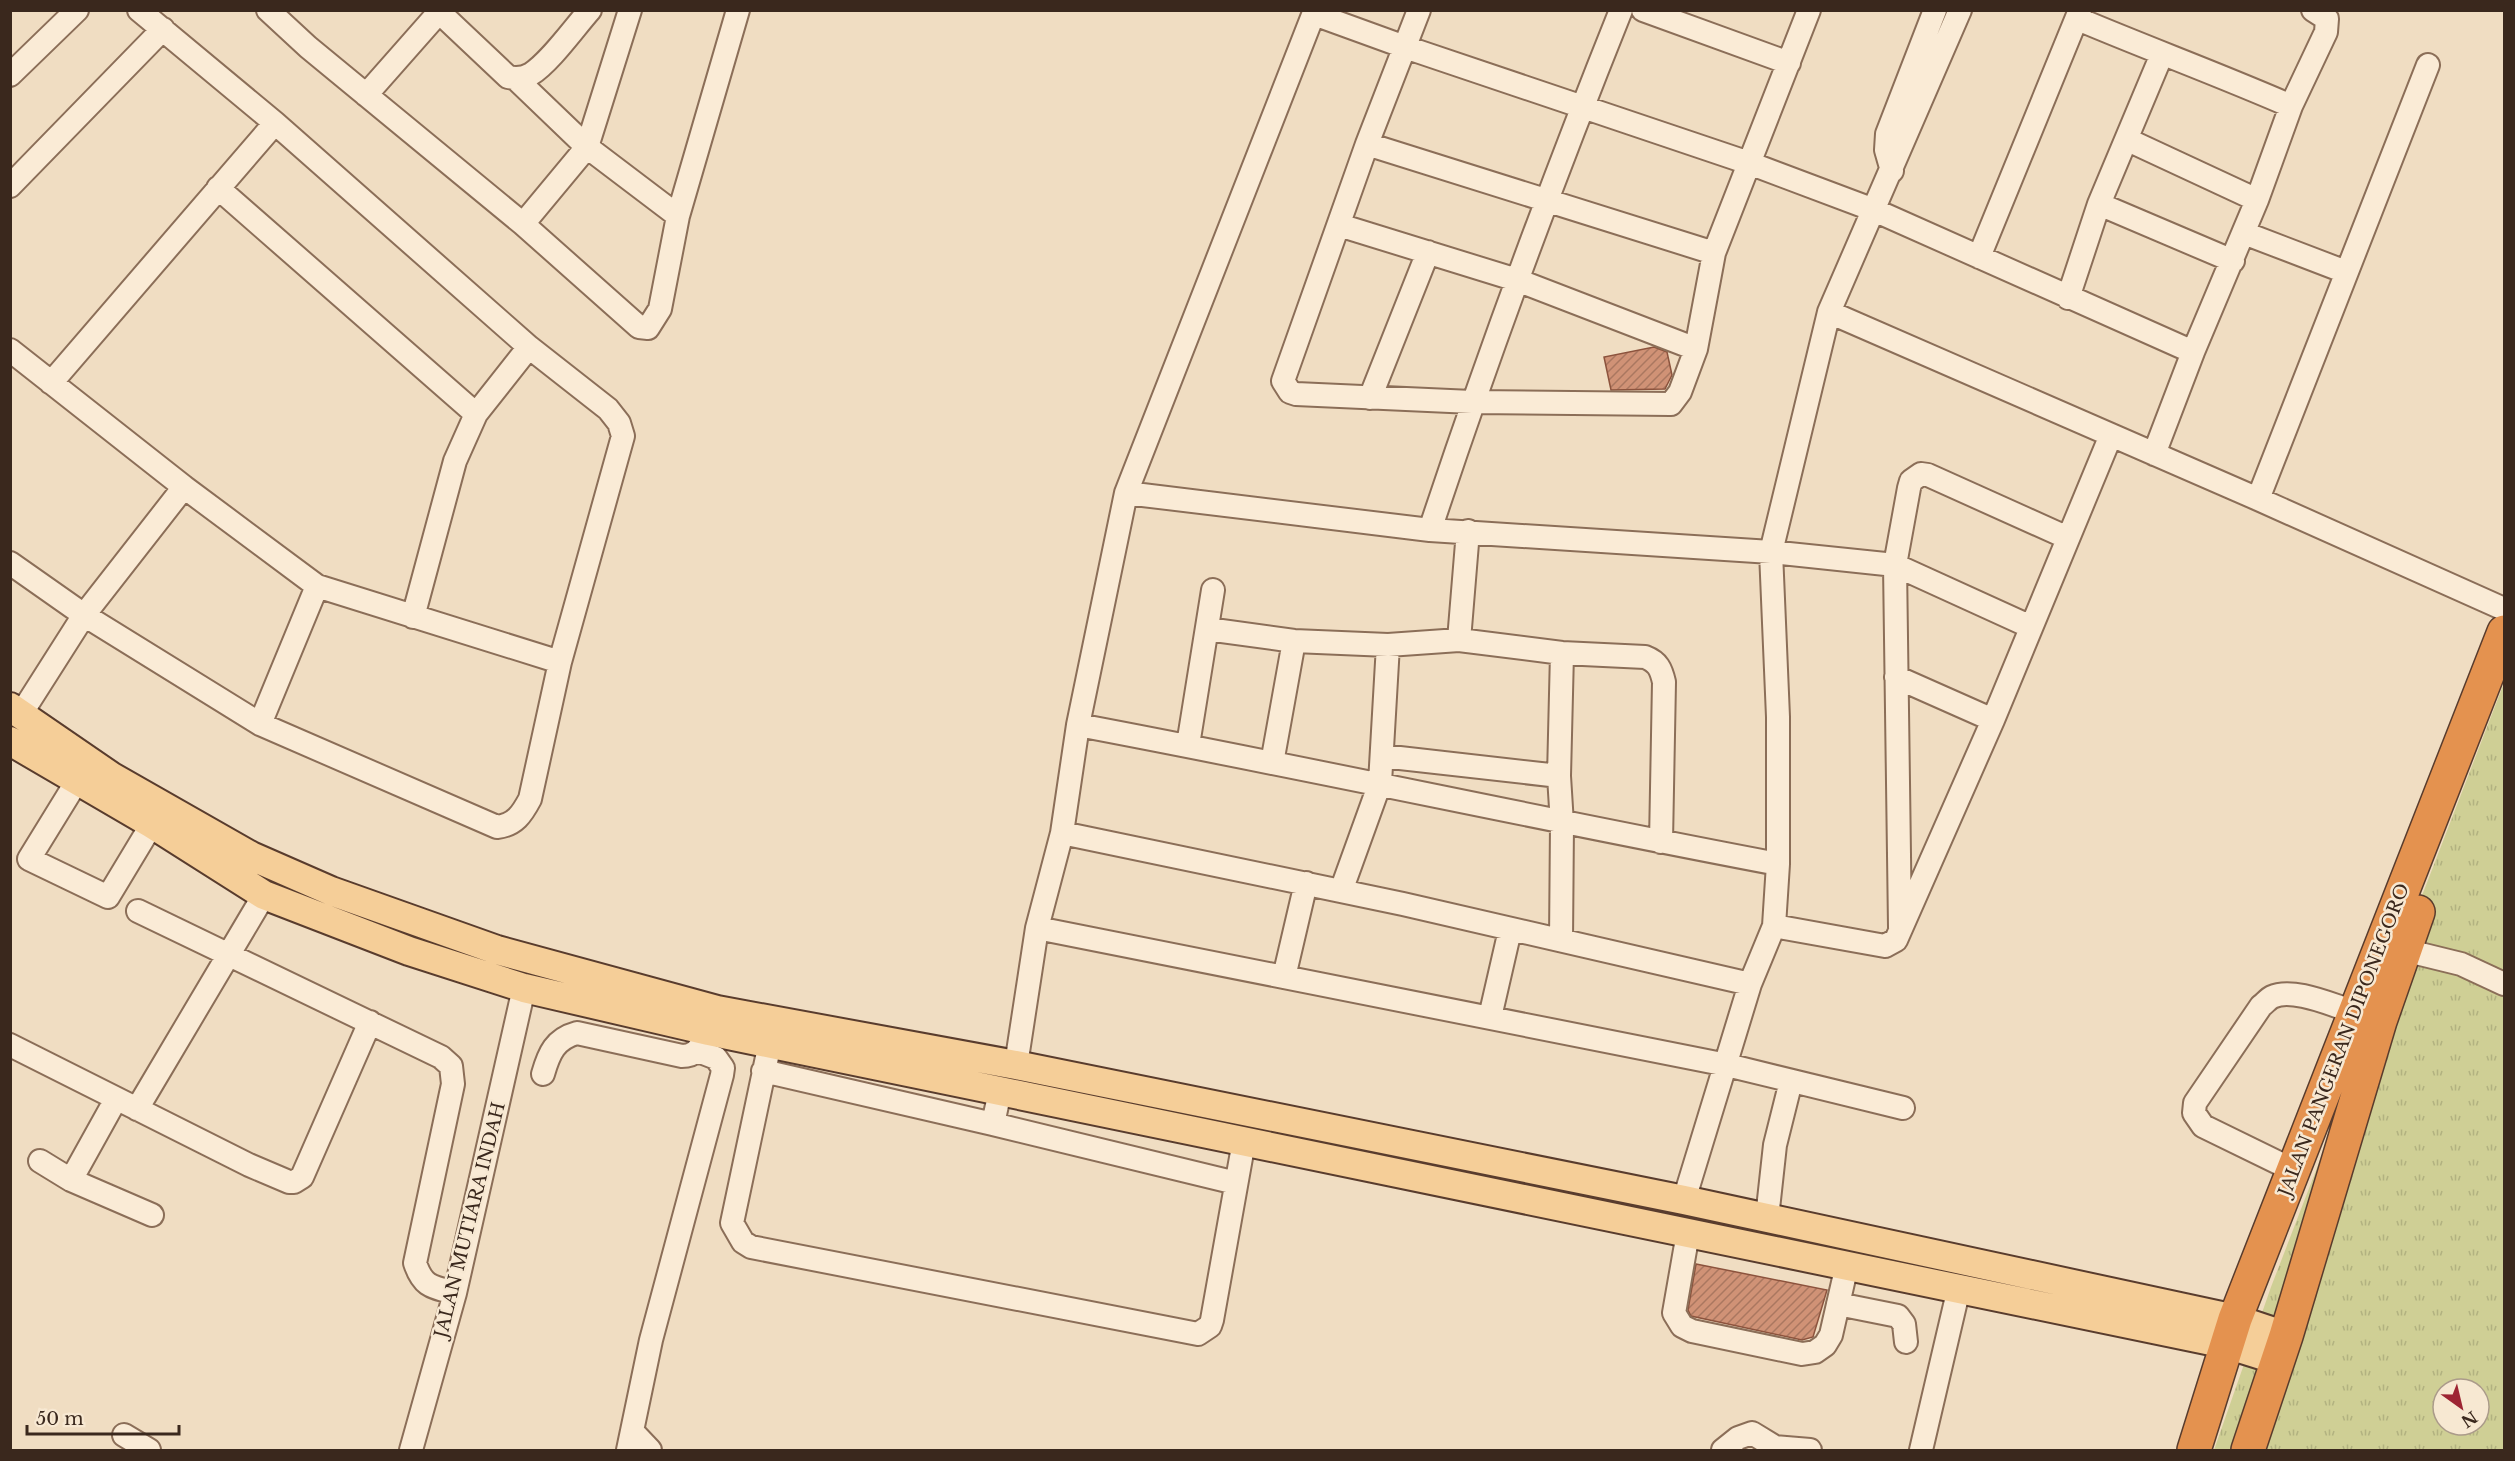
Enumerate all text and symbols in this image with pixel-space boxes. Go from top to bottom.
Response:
street label: JALAN PANGERAN DIPONEGORO [2273,880,2414,1202]
street label: JALAN MUTIARA INDAH [430,1100,510,1342]
north arrow [2431,1377,2491,1437]
scale bar [27,1398,178,1436]
text: N [2458,1407,2481,1432]
text: 50 m [36,1408,84,1430]

